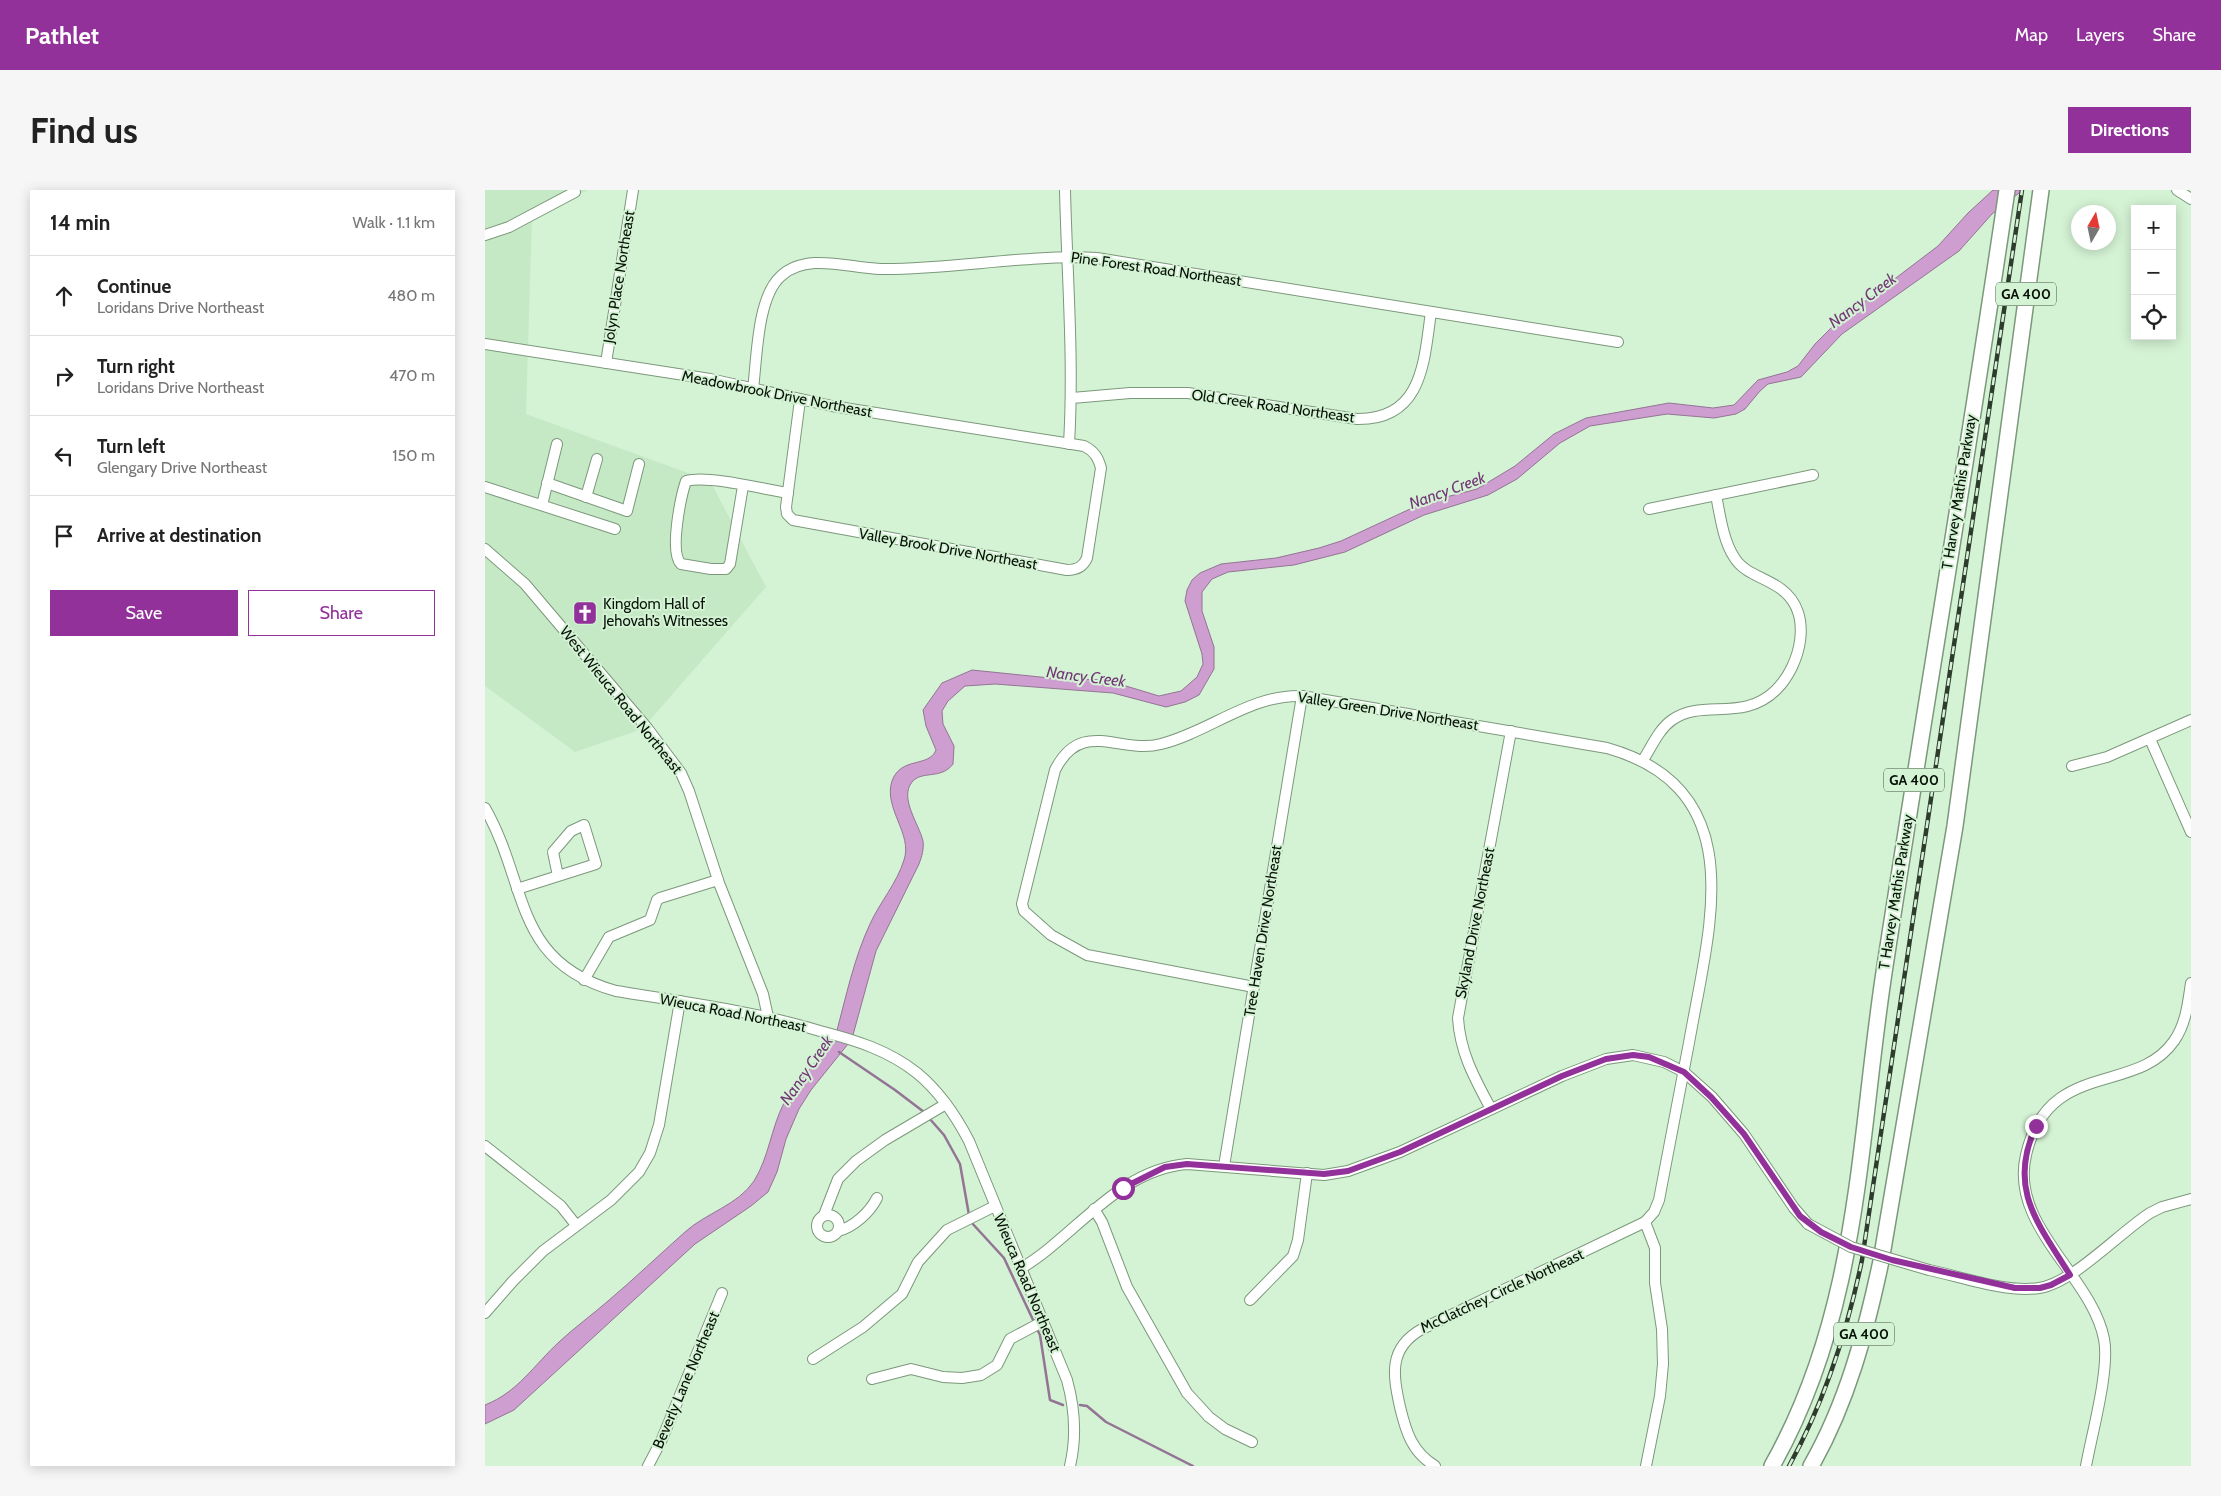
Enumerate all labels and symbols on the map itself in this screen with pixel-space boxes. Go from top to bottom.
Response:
north arrow [2071,205,2116,250]
street label: Jolyn Place Northeast [599,209,638,346]
street label: Pine Forest Road Northeast [1070,248,1242,290]
water label: Nancy Creek [1825,268,1901,332]
road number: GA 400 [1996,282,2056,306]
street label: Meadowbrook Drive Northeast [680,367,874,421]
street label: Old Creek Road Northeast [1190,386,1356,426]
street label: T Harvey Mathis Parkway [1938,413,1980,571]
water label: Nancy Creek [1406,468,1489,513]
street label: Valley Brook Drive Northeast [857,524,1039,574]
place label: Kingdom Hall of Jehovah’s Witnesses [602,595,728,630]
church icon: Kingdom Hall of Jehovah’s Witnesses [572,600,598,626]
street label: West Wieuca Road Northeast [556,623,686,777]
water label: Nancy Creek [1045,662,1128,691]
street label: Valley Green Drive Northeast [1296,688,1480,734]
road number: GA 400 [1884,768,1944,792]
street label: T Harvey Mathis Parkway [1875,813,1917,971]
street label: Tree Haven Drive Northeast [1241,844,1285,1018]
street label: Skyland Drive Northeast [1452,846,1498,1000]
street label: Wieuca Road Northeast [658,990,808,1036]
water label: Nancy Creek [776,1031,838,1108]
route end [2025,1115,2048,1138]
route start [1112,1177,1135,1200]
street label: Wieuca Road Northeast [990,1211,1064,1355]
street label: McClatchey Circle Northeast [1417,1245,1587,1337]
street label: Beverly Lane Northeast [649,1309,723,1451]
road number: GA 400 [1834,1322,1894,1346]

